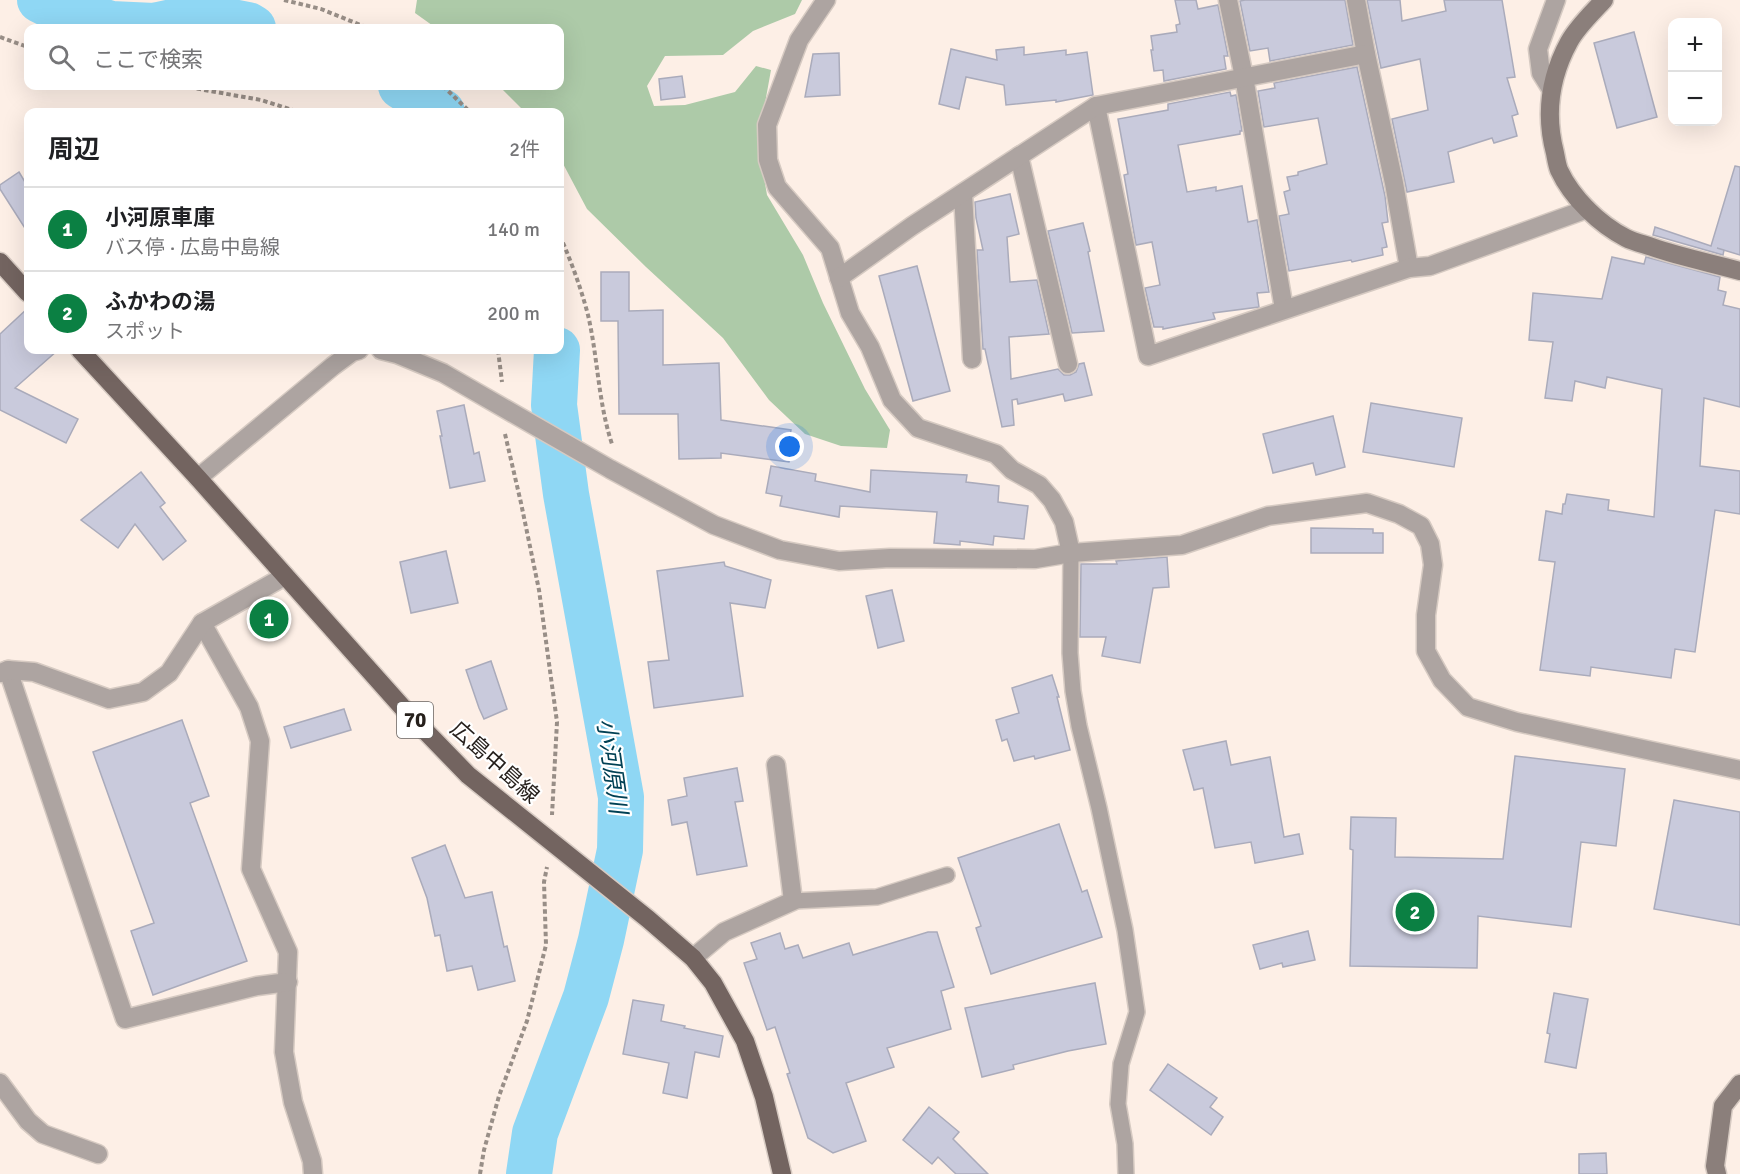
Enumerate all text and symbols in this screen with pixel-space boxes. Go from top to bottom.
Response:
map controls [1668,18,1722,126]
button: + [1668,18,1722,72]
search box [24,24,564,90]
icon: search [45,41,78,74]
text: ここで検索 [93,46,203,73]
button: − [1668,72,1722,126]
text: 周辺 [48,134,100,166]
text: 2件 [509,137,540,162]
text: 小河原車庫 [105,204,215,231]
text: 1 [62,217,73,242]
text: 140 m [487,217,540,242]
text: バス停 · 広島中島線 [105,235,280,260]
text: ふかわの湯 [105,288,215,315]
text: 2 [62,301,73,326]
text: 200 m [487,301,540,326]
text: スポット [105,319,185,344]
your location [775,432,804,461]
pin: 1 [250,596,288,642]
road number: 70 [397,702,433,738]
street label: 広島中島線 [445,715,545,809]
water label: 小河原川 [590,716,634,819]
pin: 2 [1396,890,1434,934]

